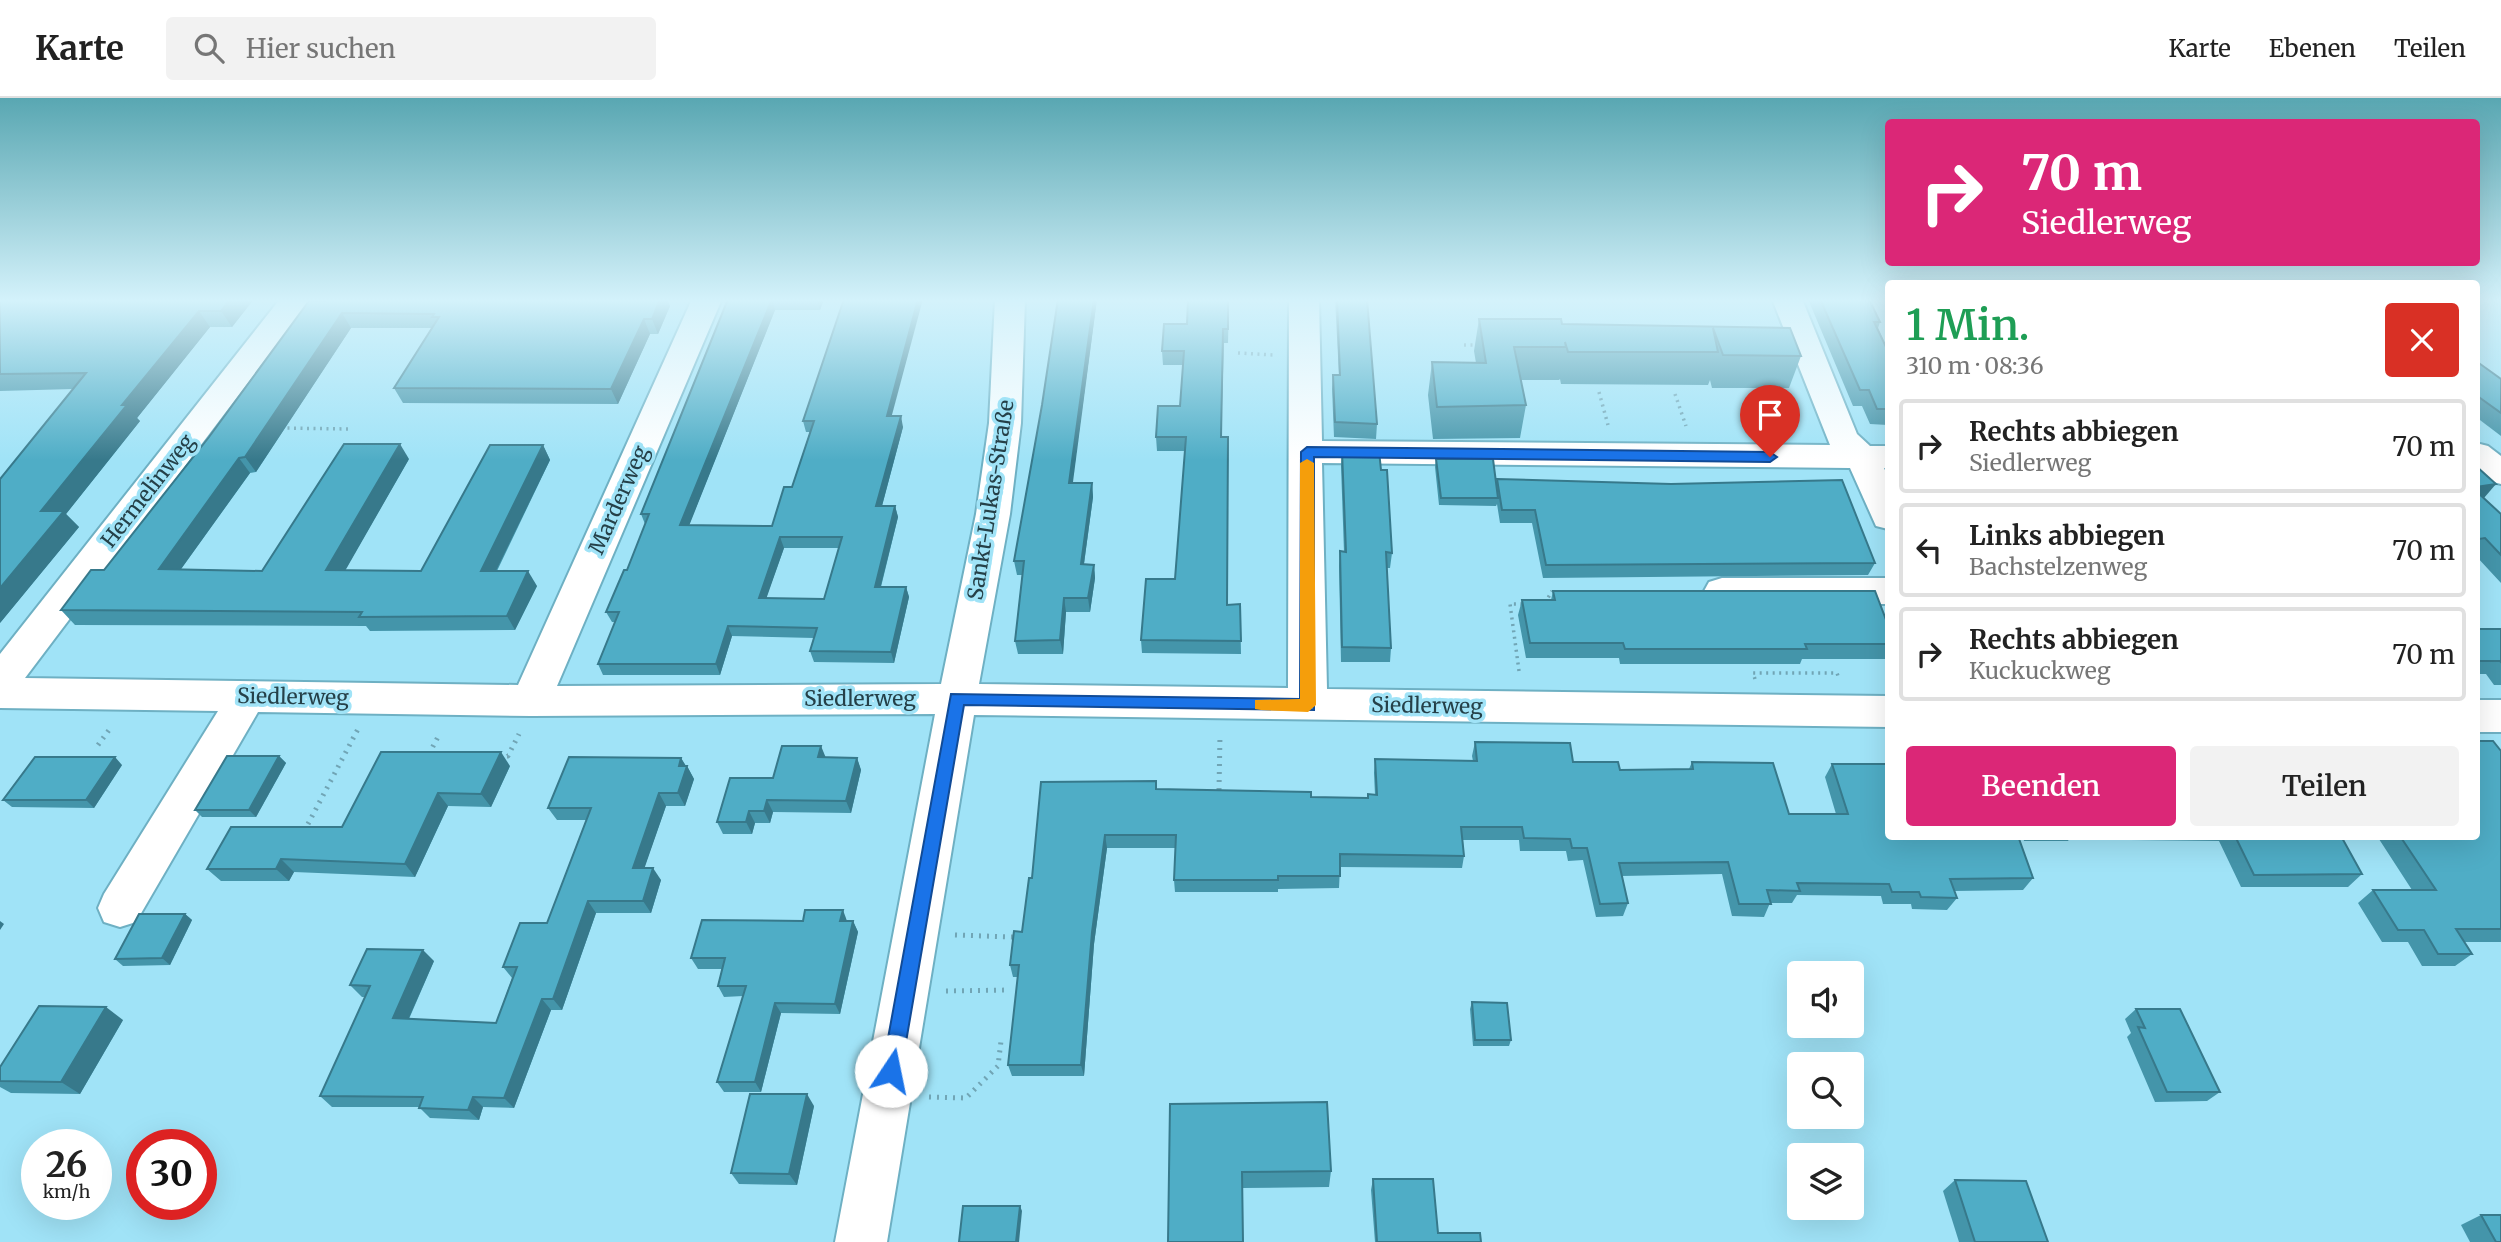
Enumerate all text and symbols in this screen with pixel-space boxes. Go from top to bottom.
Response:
search box [166,17,656,80]
text: Karte [35,28,124,69]
icon: search [190,29,228,67]
text: Hier suchen [246,32,396,65]
text: Karte [2168,33,2231,64]
text: Ebenen [2269,33,2356,64]
text: Teilen [2394,33,2466,64]
text: 70 m [2021,142,2142,203]
icon: right [1906,147,1997,238]
text: Siedlerweg [2021,203,2191,243]
text: 1 Min. [1906,299,2030,351]
button: close [2385,303,2459,377]
text: 310 m · 08:36 [1906,351,2044,380]
pin [1740,385,1800,457]
icon: arrive [1751,396,1789,434]
street label: Sankt-Lukas-Straße [961,398,1020,602]
text: Rechts abbiegen [1969,415,2179,448]
icon: right [1910,427,1948,465]
street label: Hermelinweg [95,428,201,553]
text: 70 m [2392,430,2455,463]
street label: Marderweg [583,441,655,558]
text: Siedlerweg [1969,448,2091,477]
text: Links abbiegen [1969,519,2165,552]
icon: left [1910,531,1948,569]
text: 70 m [2392,534,2455,567]
text: Bachstelzenweg [1969,552,2147,581]
text: Rechts abbiegen [1969,623,2179,656]
icon: right [1910,635,1948,673]
text: 70 m [2392,638,2455,671]
text: Kuckuckweg [1969,656,2111,685]
street label: Siedlerweg [237,682,349,711]
street label: Siedlerweg [804,685,916,712]
street label: Siedlerweg [1371,691,1483,720]
button: Beenden [1906,746,2176,826]
button: Teilen [2190,746,2459,826]
map controls [1787,961,1864,1220]
button: sound [1787,961,1864,1038]
position arrow [854,1034,928,1108]
button: search [1787,1052,1864,1129]
speed limit sign: 30 [126,1129,217,1220]
text: 26 [46,1143,87,1187]
button: layers [1787,1143,1864,1220]
text: km/h [43,1180,90,1203]

